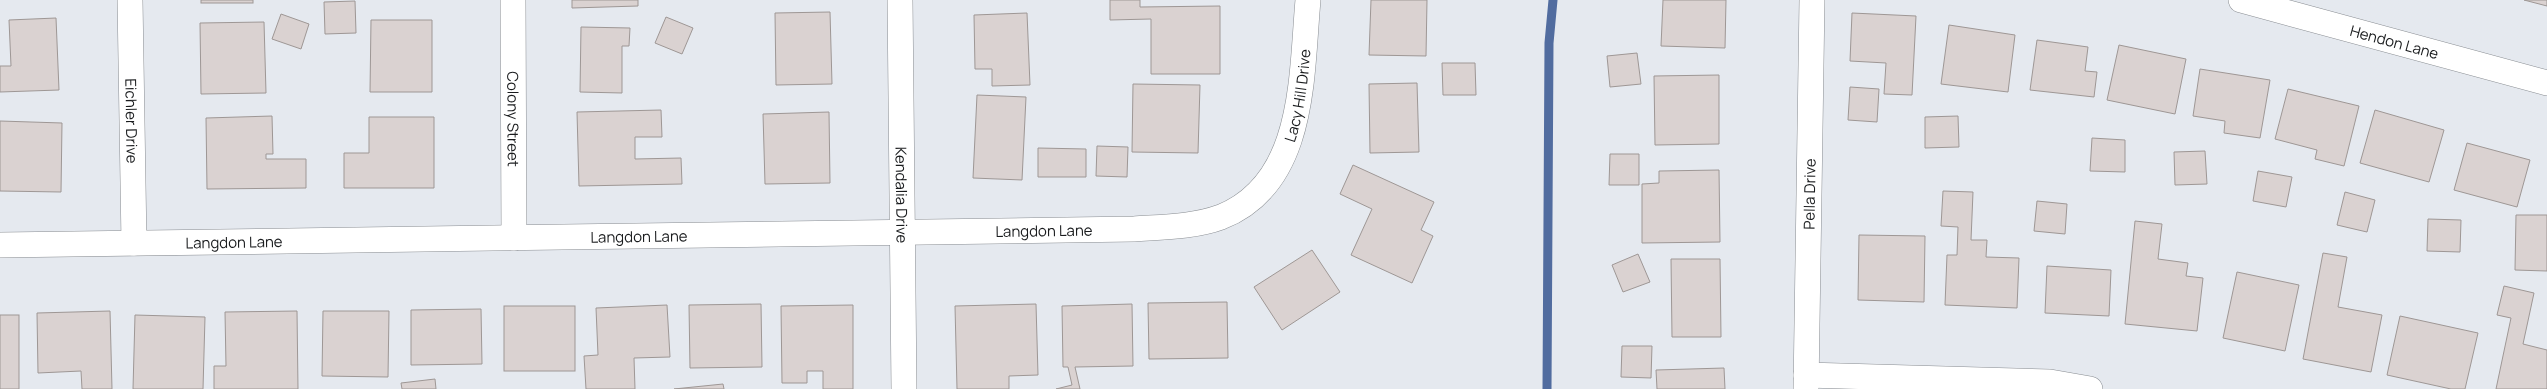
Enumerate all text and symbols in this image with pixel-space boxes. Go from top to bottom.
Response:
street label: Hendon Lane [2348,20,2441,64]
street label: Lacy Hill Drive [1279,48,1315,145]
street label: Colony Street [503,71,524,167]
street label: Eichler Drive [121,78,143,164]
street label: Kendalia Drive [891,147,913,244]
street label: Pella Drive [1798,158,1820,230]
street label: Langdon Lane [995,219,1093,241]
street label: Langdon Lane [590,225,688,247]
street label: Langdon Lane [185,231,283,253]

